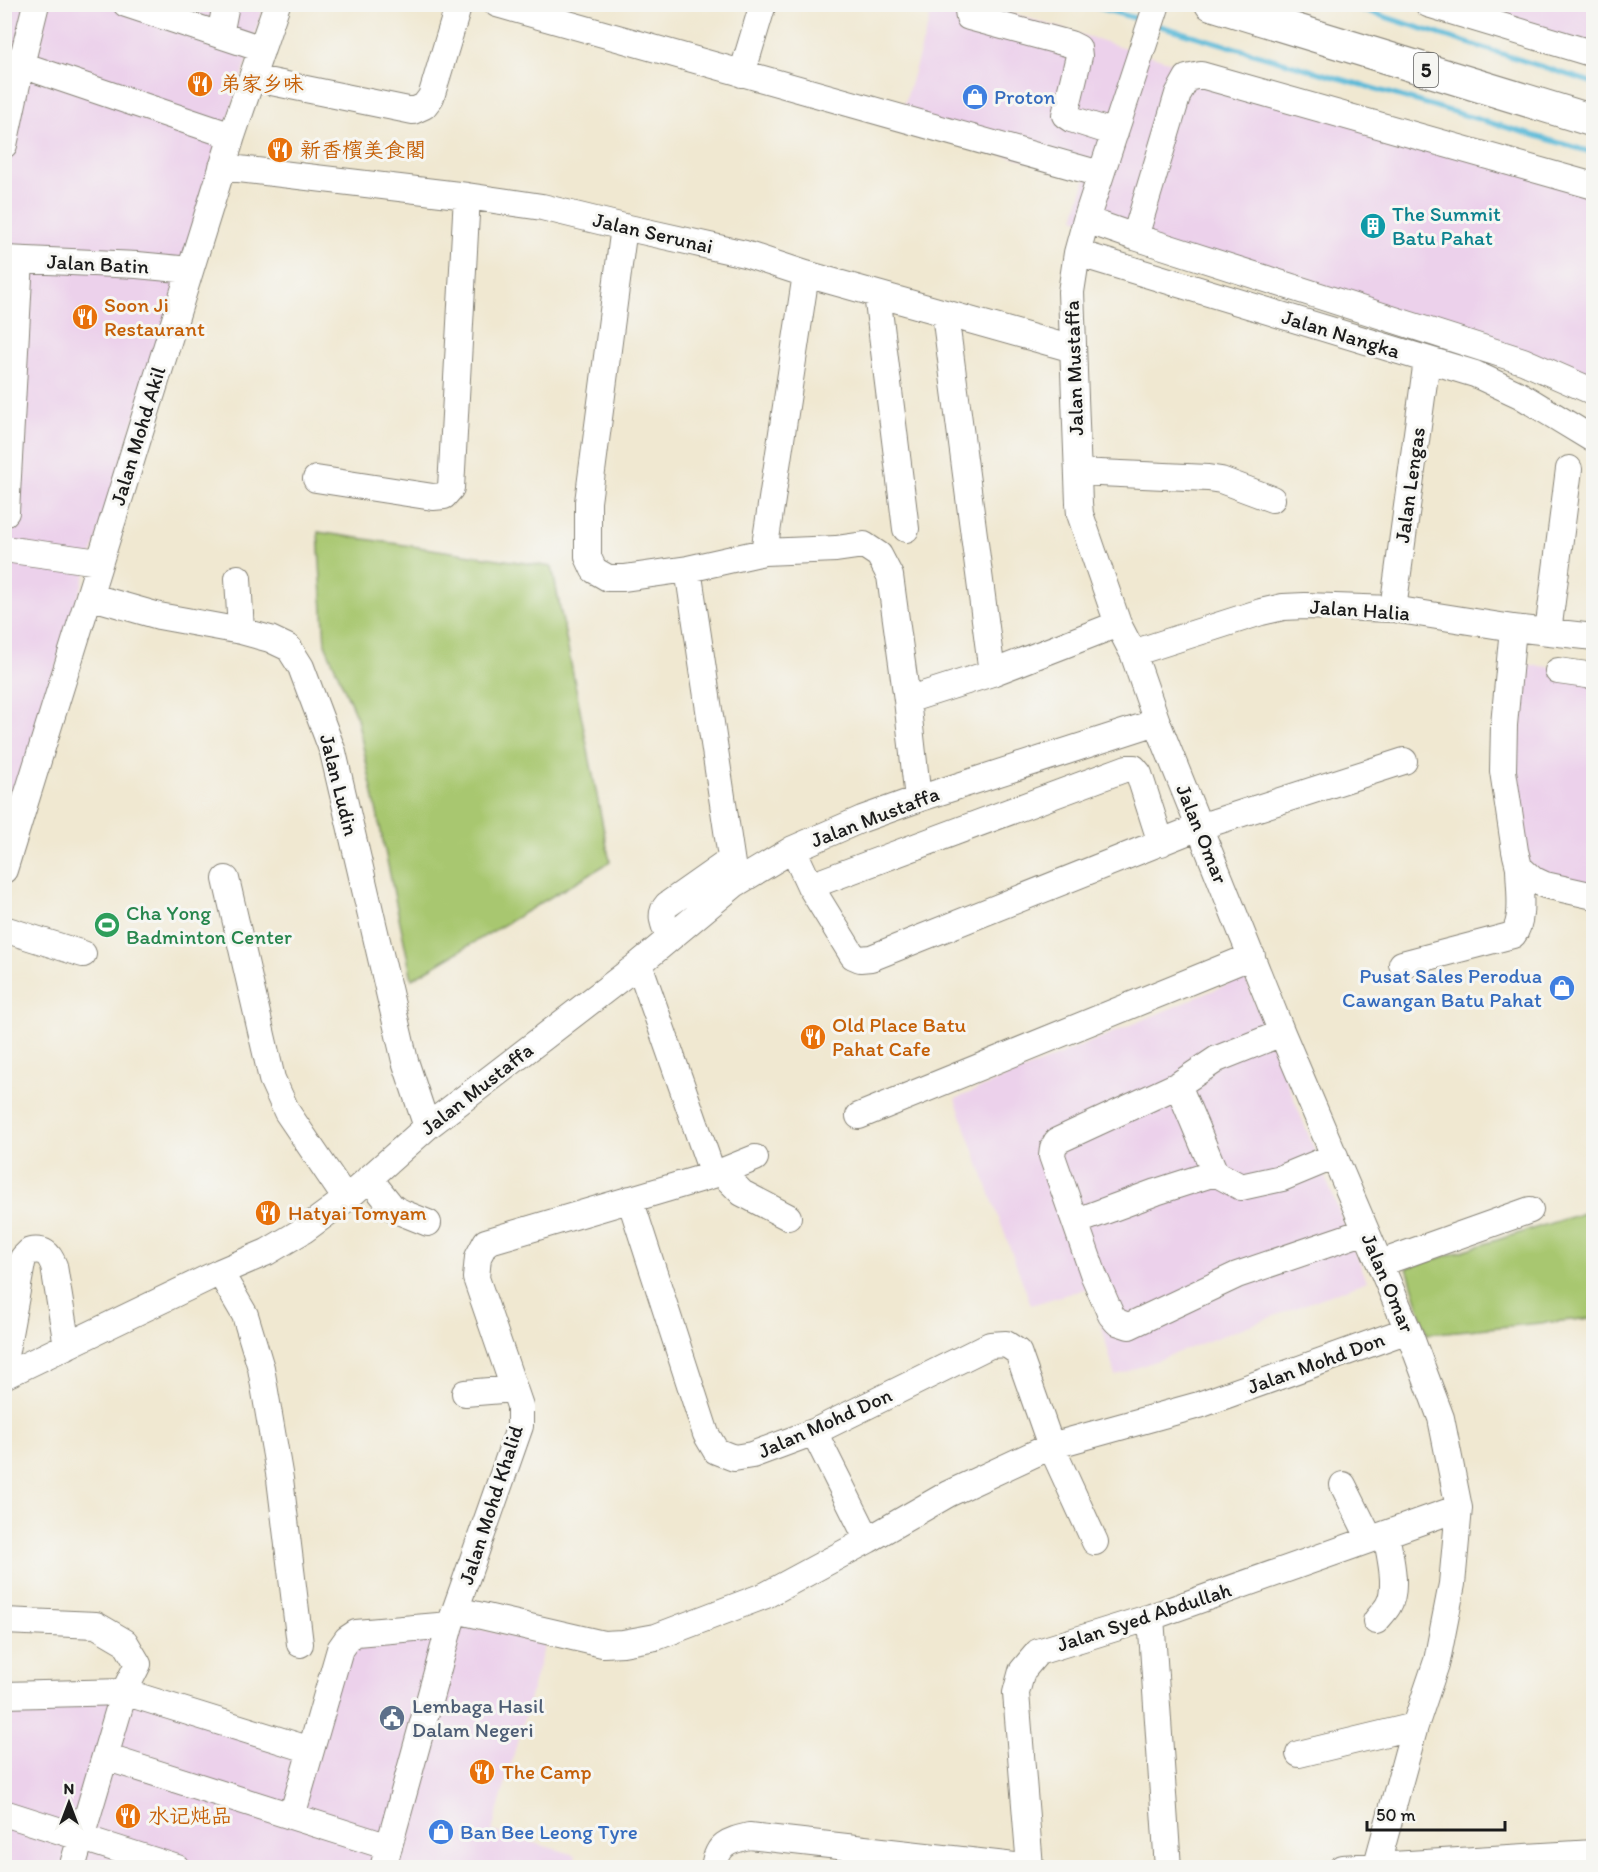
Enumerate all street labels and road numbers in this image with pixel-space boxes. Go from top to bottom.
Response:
road number: 5 [1414,53,1438,87]
street label: Jalan Serunai [591,207,716,258]
street label: Jalan Batin [46,248,150,279]
street label: Jalan Mustaffa [1059,300,1088,436]
street label: Jalan Nangka [1279,304,1403,363]
street label: Jalan Mohd Akil [105,364,170,508]
street label: Jalan Lengas [1389,425,1430,544]
street label: Jalan Halia [1309,594,1411,625]
street label: Jalan Ludin [315,731,364,838]
street label: Jalan Omar [1171,780,1234,888]
street label: Jalan Mustaffa [807,781,943,852]
street label: Jalan Mustaffa [416,1037,538,1140]
street label: Jalan Omar [1356,1230,1421,1337]
street label: Jalan Mohd Don [1244,1326,1388,1399]
street label: Jalan Mohd Don [754,1382,896,1463]
street label: Jalan Mohd Khalid [453,1422,528,1588]
street label: Jalan Syed Abdullah [1053,1577,1234,1657]

